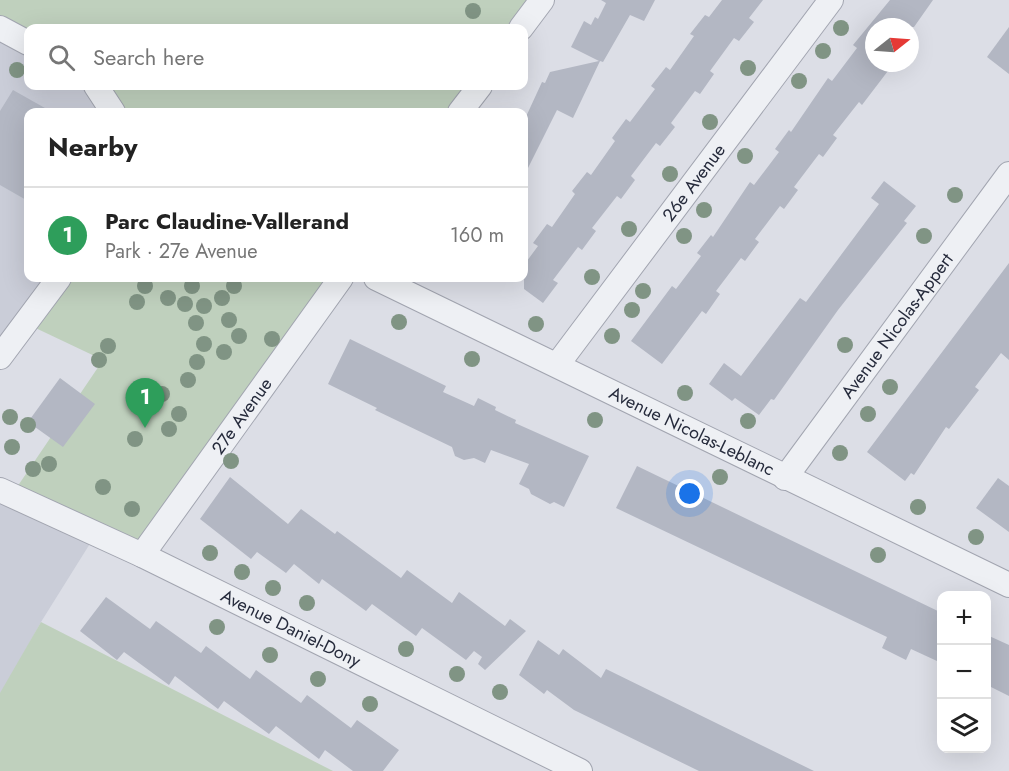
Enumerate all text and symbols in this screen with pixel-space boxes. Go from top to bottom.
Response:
north arrow [865,18,919,72]
search box [24,24,528,90]
icon: search [45,41,78,74]
text: Search here [93,41,204,73]
text: Nearby [48,128,137,166]
street label: 26e Avenue [656,138,732,227]
text: Parc Claudine-Vallerand [105,205,349,237]
text: 1 [62,221,73,250]
text: 160 m [450,221,504,250]
text: Park · 27e Avenue [105,237,258,266]
street label: Avenue Nicolas-Appert [835,247,960,404]
street label: 27e Avenue [205,372,278,460]
pin: 1 [126,378,164,428]
street label: Avenue Nicolas-Leblanc [605,380,779,482]
your location [675,479,704,508]
street label: Avenue Daniel-Dony [216,583,365,674]
map controls [937,591,991,753]
button: + [937,591,991,645]
button: − [937,645,991,699]
button: layers [937,699,991,753]

